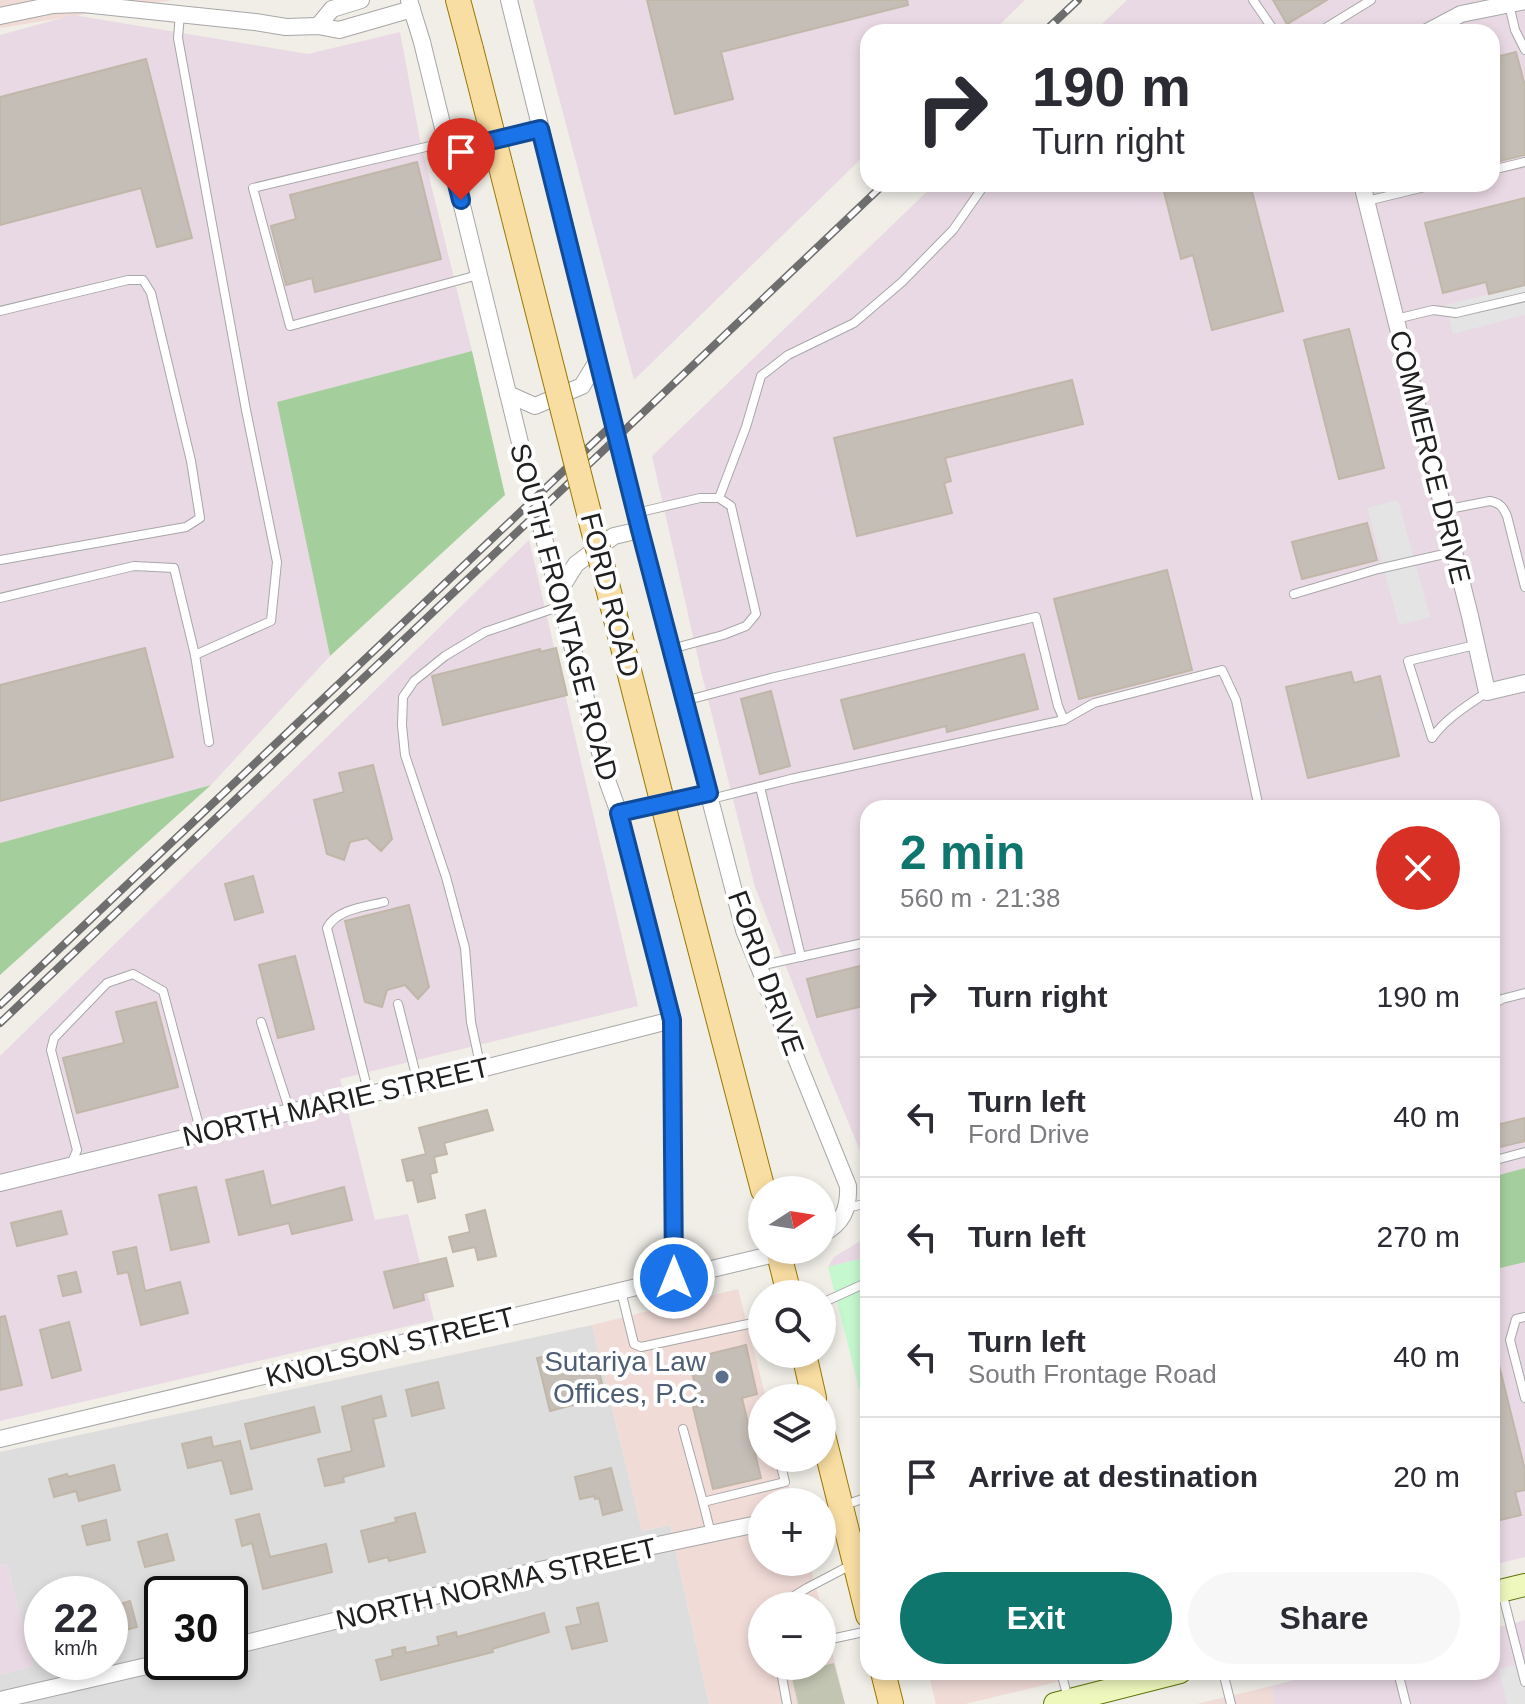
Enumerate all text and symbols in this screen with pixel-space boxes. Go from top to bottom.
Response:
text: 190 m [1032,55,1191,118]
icon: right [900,56,1004,160]
pin [427,118,495,200]
text: Turn right [1032,121,1185,162]
icon: arrive [439,130,483,174]
street label: COMMERCE DRIVE [1384,327,1476,587]
street label: SOUTH FRONTAGE ROAD [504,440,624,784]
street label: FORD ROAD [575,510,645,680]
text: 2 min [900,826,1025,879]
button: close [1376,826,1460,910]
text: 560 m · 21:38 [900,883,1060,913]
street label: FORD DRIVE [722,887,810,1059]
icon: right [900,975,944,1019]
text: Turn right [968,980,1107,1013]
text: 190 m [1377,980,1460,1013]
street label: NORTH MARIE STREET [180,1052,492,1152]
text: Turn left [968,1085,1086,1118]
icon: left [900,1095,944,1139]
text: 40 m [1393,1100,1460,1133]
text: Ford Drive [968,1119,1089,1149]
north arrow [748,1176,836,1264]
map controls [748,1176,836,1680]
icon: left [900,1215,944,1259]
text: Turn left [968,1220,1086,1253]
text: 270 m [1377,1220,1460,1253]
position arrow [632,1236,716,1320]
button: search [748,1280,836,1368]
street label: KNOLSON STREET [262,1301,518,1393]
text: Turn left [968,1325,1086,1358]
icon: left [900,1335,944,1379]
text: 40 m [1393,1340,1460,1373]
place label: Sutariya Law Offices, P.C. [544,1346,707,1409]
text: South Frontage Road [968,1359,1217,1389]
marker: Sutariya Law Offices, P.C. [713,1368,731,1386]
button: layers [748,1384,836,1472]
icon: arrive [900,1455,944,1499]
text: Arrive at destination [968,1460,1258,1493]
text: 20 m [1393,1460,1460,1493]
button: + [748,1488,836,1576]
street label: NORTH NORMA STREET [333,1532,659,1636]
button: Exit [900,1572,1172,1664]
button: Share [1188,1572,1460,1664]
speed limit sign: 30 [144,1576,248,1680]
button: − [748,1592,836,1680]
text: 22 [54,1596,98,1640]
text: km/h [54,1637,98,1659]

